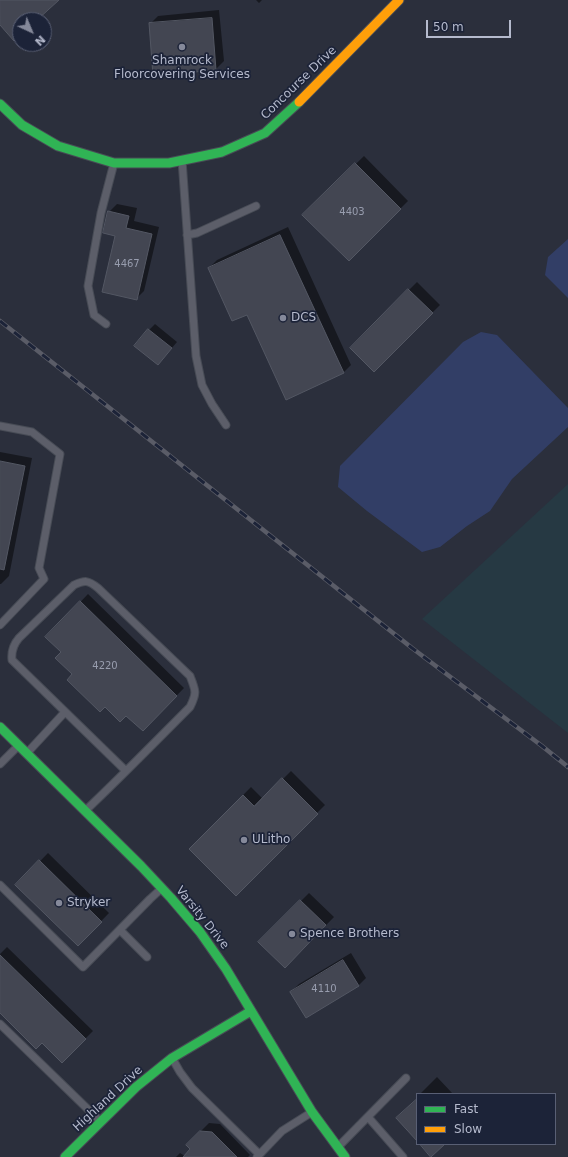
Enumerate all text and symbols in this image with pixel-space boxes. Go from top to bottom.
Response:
north arrow [12,12,52,52]
scale bar [428,12,513,38]
text: 50 m [433,20,464,34]
text: N [32,32,48,48]
marker: Shamrock Floorcovering Services [177,42,187,52]
street label: Concourse Drive [258,43,340,123]
place label: Shamrock Floorcovering Services [114,54,250,82]
house number: 4403 [339,206,365,218]
house number: 4467 [114,258,140,270]
place label: DCS [291,311,316,325]
marker: DCS [278,313,288,323]
house number: 4220 [92,660,118,672]
place label: ULitho [252,833,290,847]
marker: ULitho [239,835,249,845]
street label: Varsity Drive [172,884,232,952]
place label: Stryker [67,896,110,910]
marker: Stryker [54,898,64,908]
place label: Spence Brothers [300,927,399,941]
marker: Spence Brothers [287,929,297,939]
house number: 4110 [311,983,337,995]
street label: Highland Drive [70,1063,146,1135]
legend [416,1093,556,1145]
text: Fast [454,1102,478,1116]
text: Slow [454,1122,482,1136]

